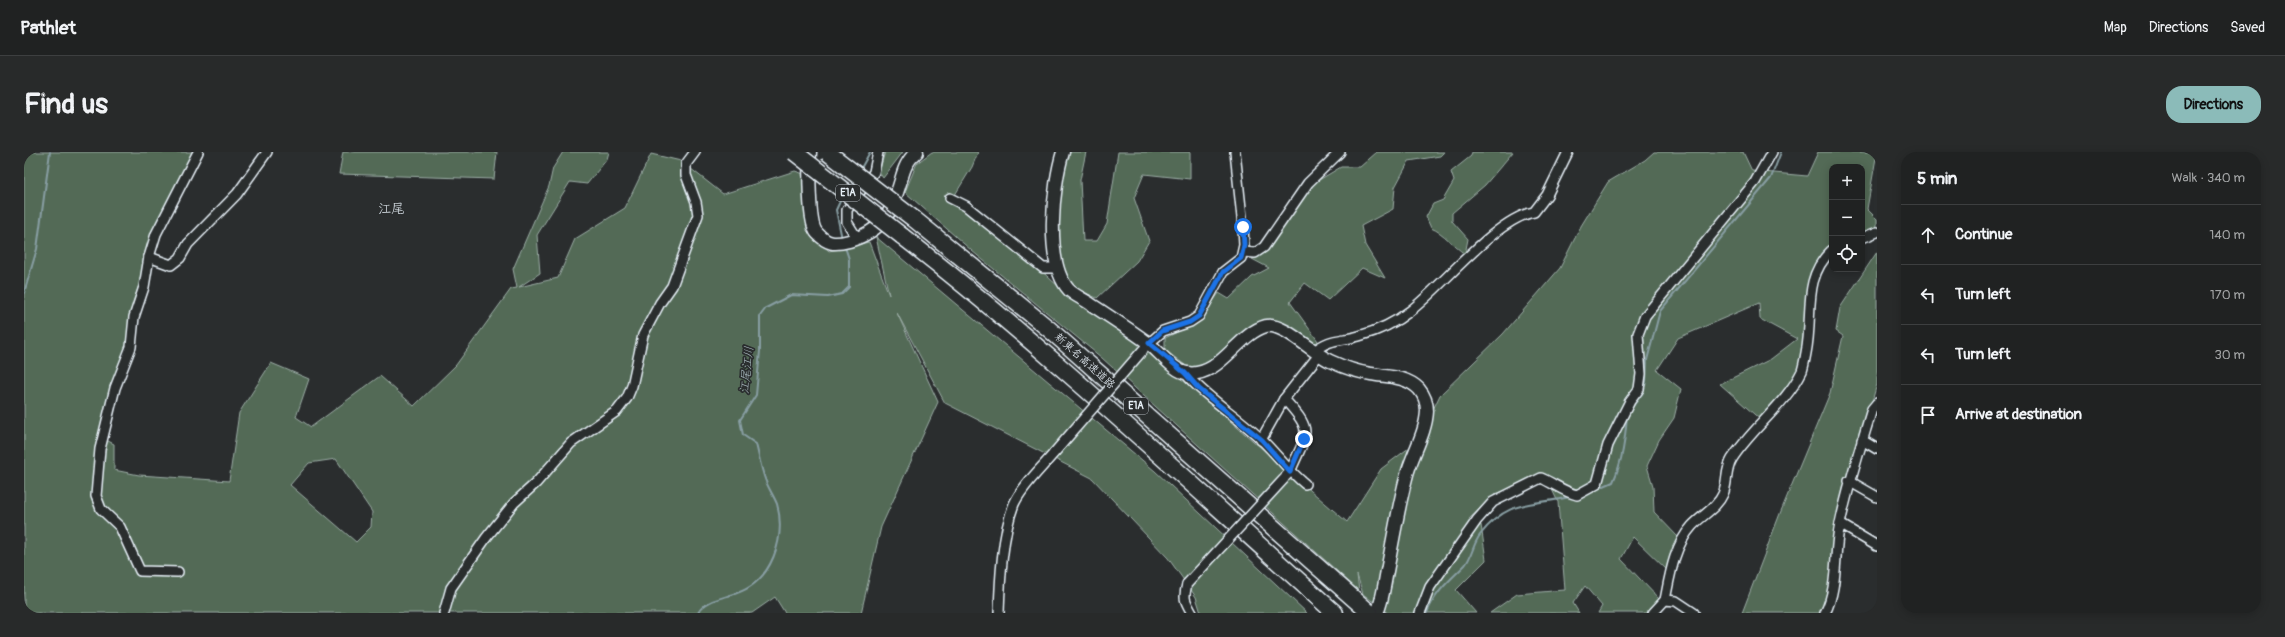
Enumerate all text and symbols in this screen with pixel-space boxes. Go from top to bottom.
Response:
text: Pathlet [20,16,76,40]
text: Map [2104,19,2127,36]
text: Directions [2149,19,2208,36]
text: Saved [2230,19,2265,36]
button: Directions [2166,86,2261,123]
text: Find us [24,87,108,122]
map controls [1829,164,1865,272]
button: + [1829,164,1865,200]
text: 5 min [1917,168,1957,189]
text: Walk · 340 m [2171,170,2245,186]
road number: E1A [836,185,860,201]
button: − [1829,200,1865,236]
district label: 江尾 [378,201,404,217]
route start [1234,218,1252,236]
icon: ahead [1917,224,1939,246]
text: Continue [1955,225,2013,244]
text: 140 m [2209,227,2245,243]
button: locate [1829,236,1865,272]
icon: left [1917,284,1939,306]
text: Turn left [1955,285,2011,304]
text: 170 m [2210,287,2245,303]
street label: 新東名高速道路 [1052,330,1118,392]
icon: left [1917,344,1939,366]
water label: 江尾江川 [737,345,757,395]
text: Turn left [1955,345,2011,364]
text: 30 m [2215,347,2245,363]
road number: E1A [1124,398,1148,414]
icon: arrive [1917,404,1939,426]
text: Arrive at destination [1955,405,2082,424]
route end [1295,430,1313,448]

